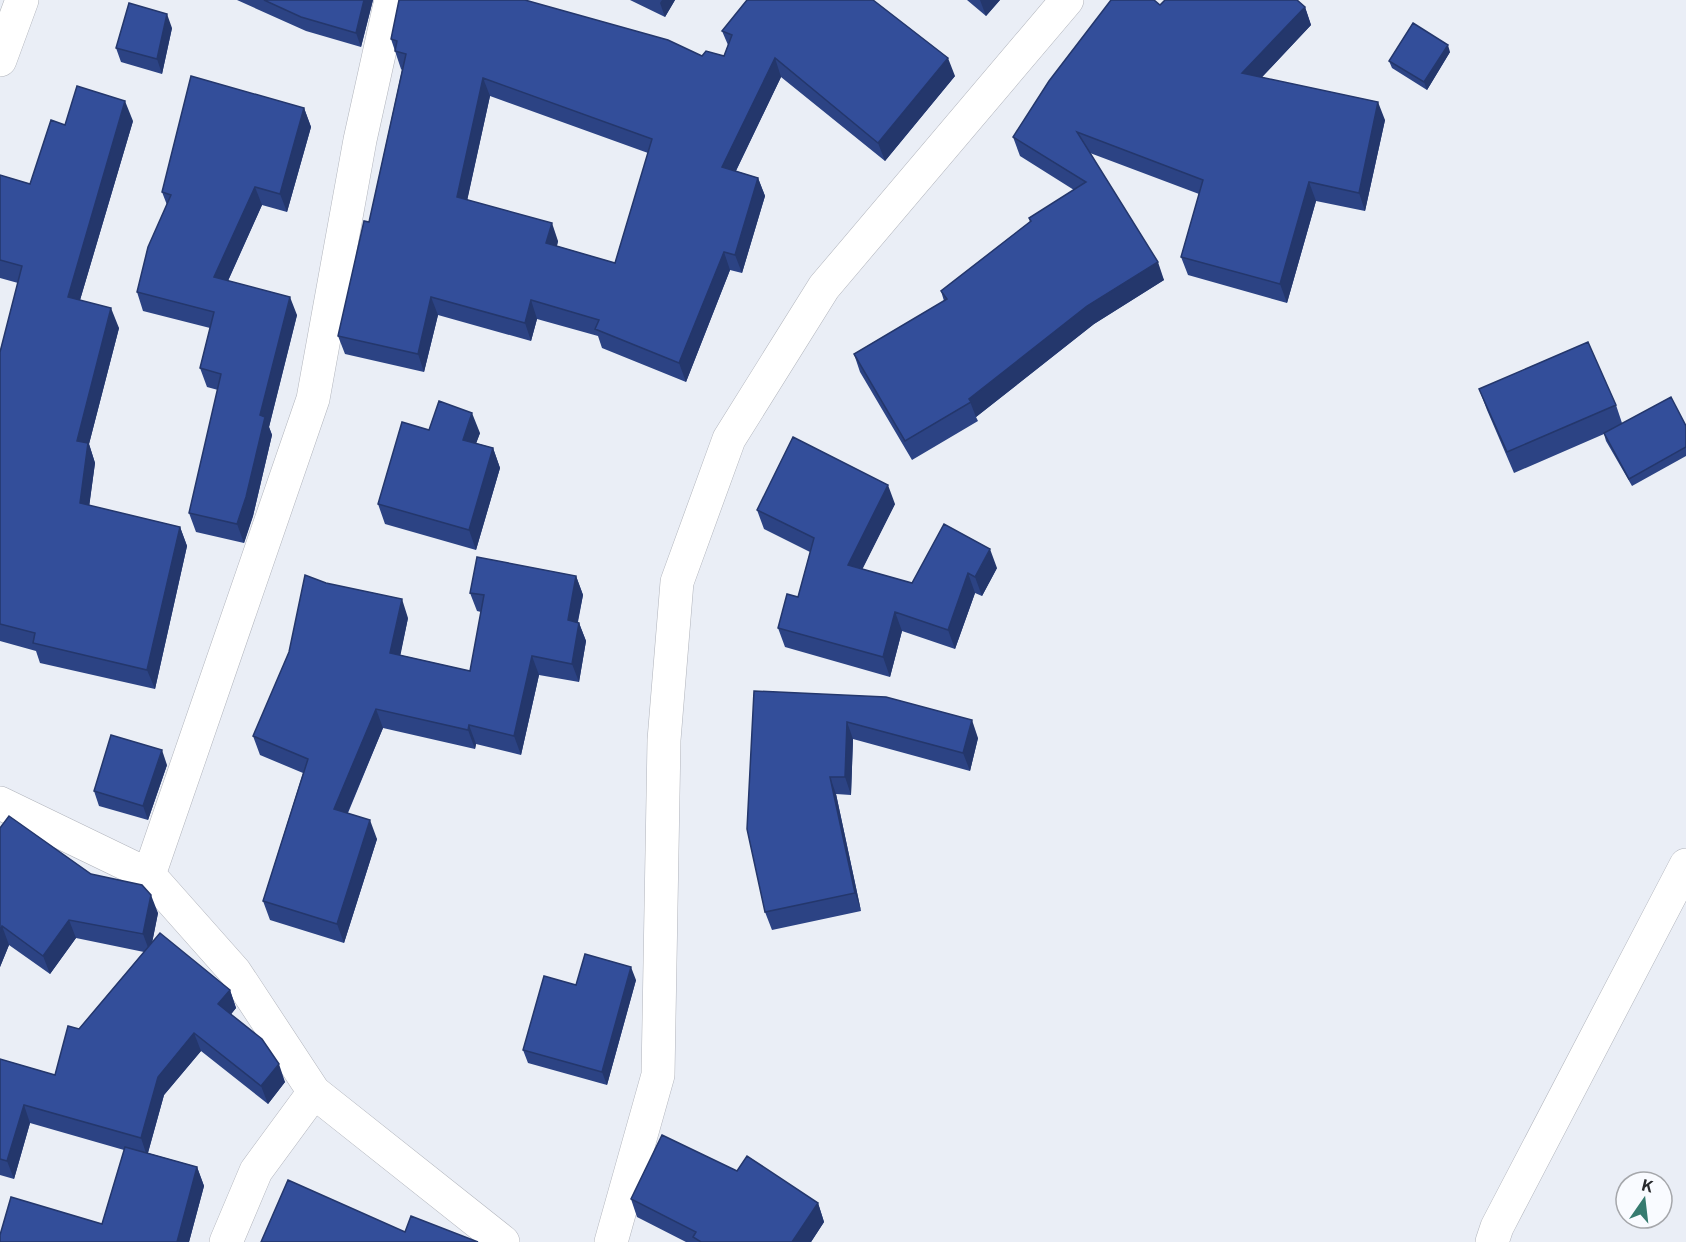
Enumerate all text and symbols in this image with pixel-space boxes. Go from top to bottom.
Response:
north arrow [1614,1170,1674,1230]
text: K [1640,1175,1656,1197]

